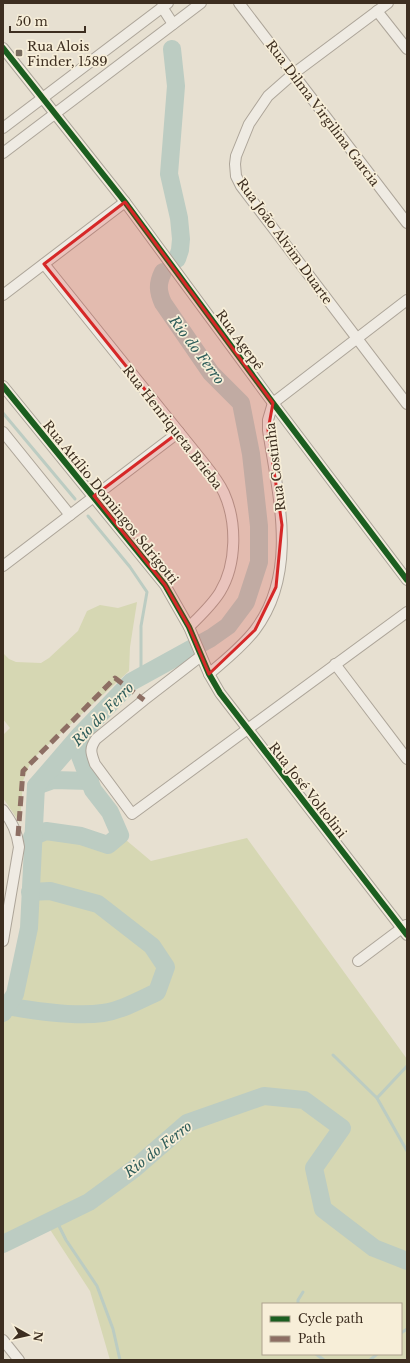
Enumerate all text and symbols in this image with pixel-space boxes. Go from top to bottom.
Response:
scale bar [10,8,85,34]
text: 50 m [16,14,48,29]
street label: Rua Dilma Virgilina Garcia [262,37,384,190]
place label: Rua Alois Finder, 1589 [27,38,108,70]
marker: Rua Alois Finder, 1589 [14,48,24,58]
street label: Rua João Alvim Duarte [233,175,336,308]
street label: Rua Agepê [212,307,267,374]
water label: Rio do Ferro [165,311,229,388]
street label: Rua Henriqueta Brieba [119,362,227,493]
street label: Rua Attílio Domingos Sdrigotti [39,417,182,588]
street label: Rua Costinha [262,421,289,512]
water label: Rio do Ferro [68,678,138,750]
street label: Rua José Voltolini [265,739,351,842]
water label: Rio do Ferro [120,1117,196,1182]
legend [262,1303,402,1355]
text: Cycle path [298,1311,363,1326]
north arrow [8,1315,48,1355]
text: N [30,1330,46,1343]
text: Path [298,1331,326,1346]

